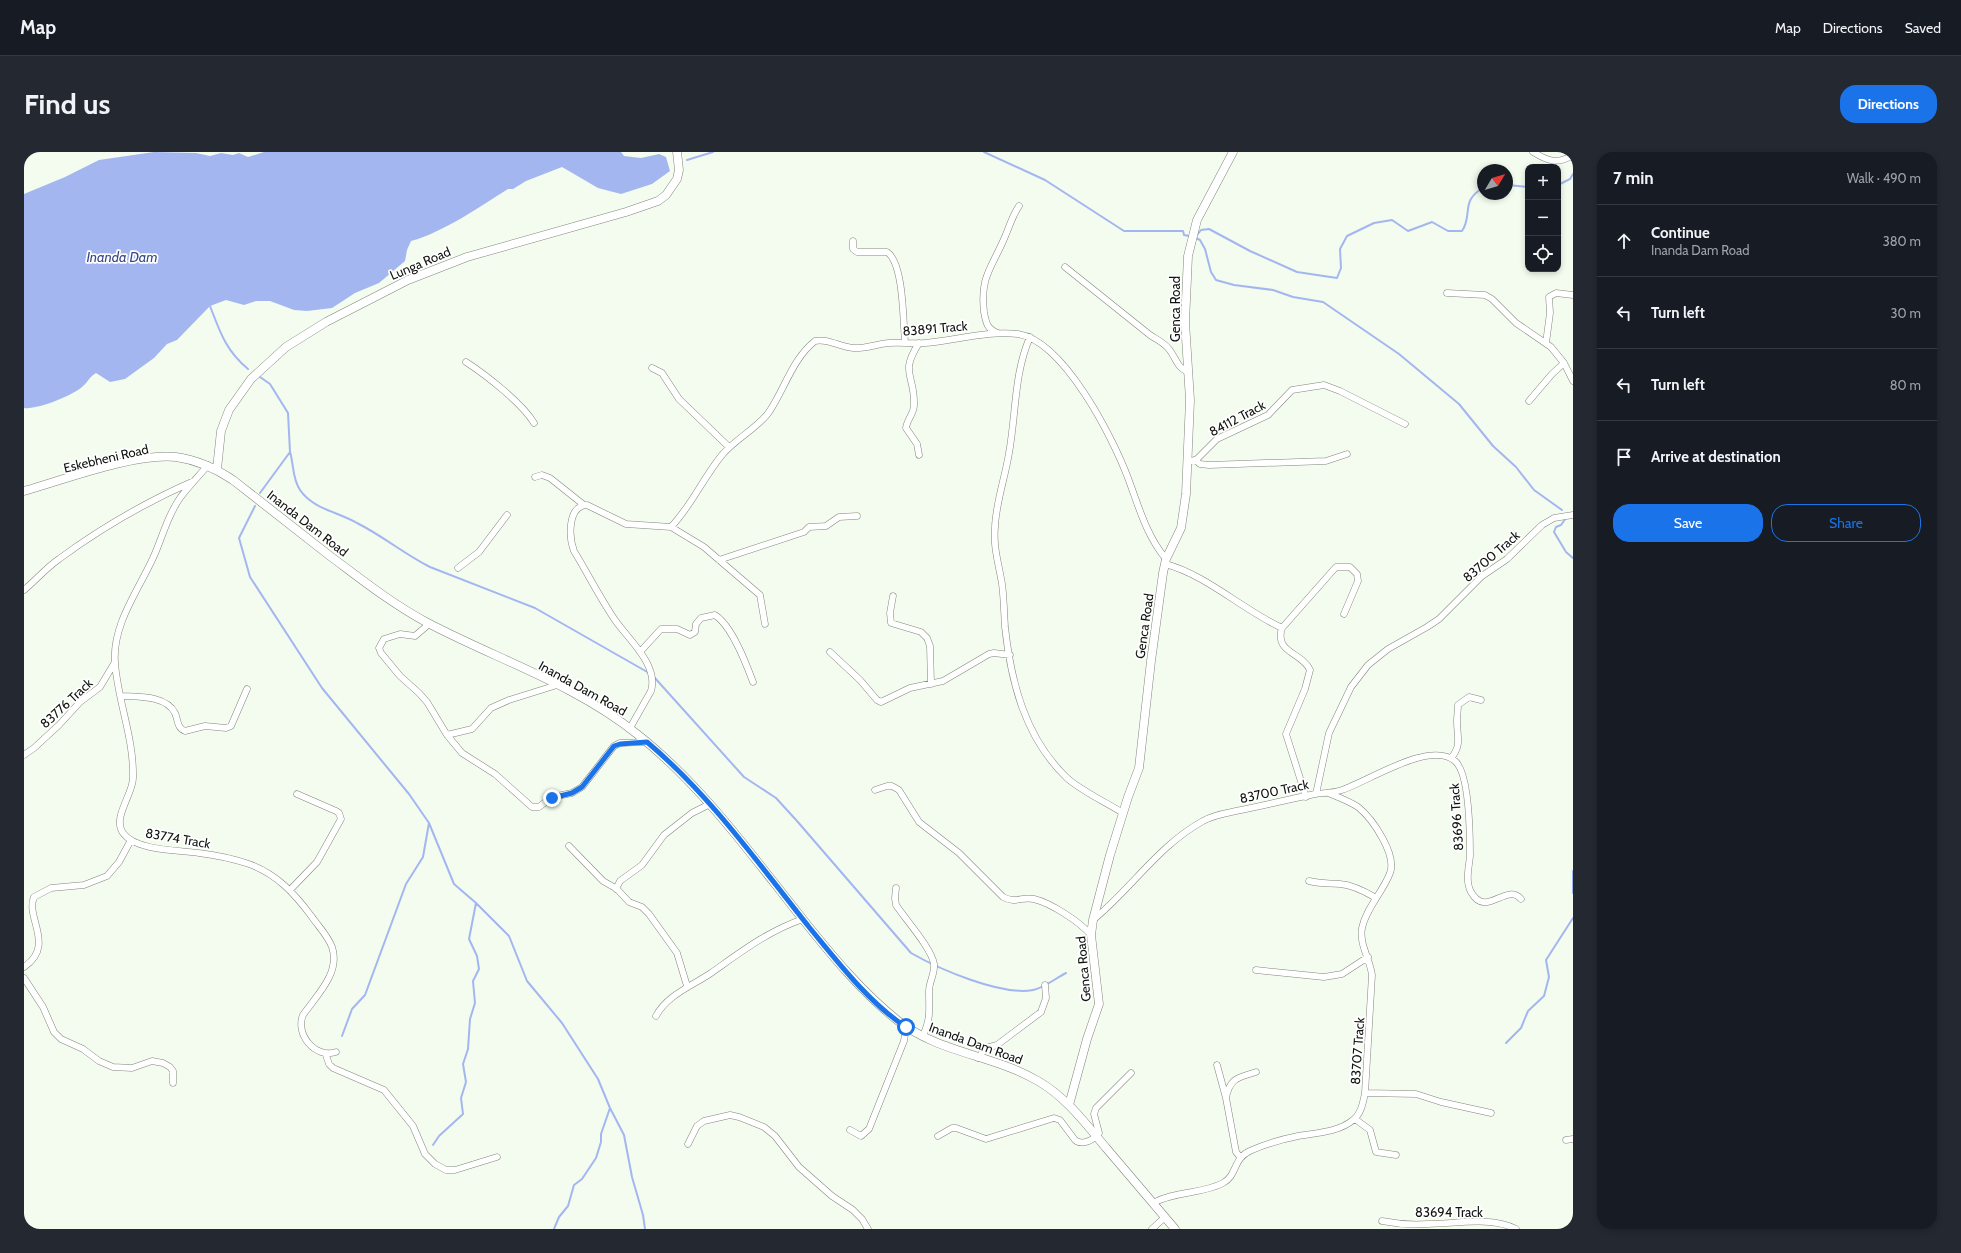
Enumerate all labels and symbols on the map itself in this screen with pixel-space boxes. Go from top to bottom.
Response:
north arrow [1477,164,1513,200]
street label: Lunga Road [387,243,453,283]
water label: Inanda Dam [86,248,158,266]
street label: Genca Road [1167,276,1183,342]
street label: 83891 Track [902,317,968,339]
street label: 84112 Track [1206,396,1268,439]
street label: Eskebheni Road [62,440,150,476]
street label: Inanda Dam Road [264,486,352,560]
street label: 83700 Track [1459,527,1523,585]
street label: Genca Road [1131,592,1157,660]
street label: Inanda Dam Road [536,657,630,719]
street label: 83776 Track [36,675,96,731]
street label: 83700 Track [1238,776,1310,806]
street label: 83696 Track [1446,782,1466,851]
route end [543,789,561,807]
street label: 83774 Track [144,824,212,852]
street label: Genca Road [1072,935,1094,1003]
street label: 83707 Track [1347,1017,1367,1085]
route start [897,1018,915,1036]
street label: Inanda Dam Road [927,1019,1025,1067]
street label: 83694 Track [1415,1204,1483,1220]

